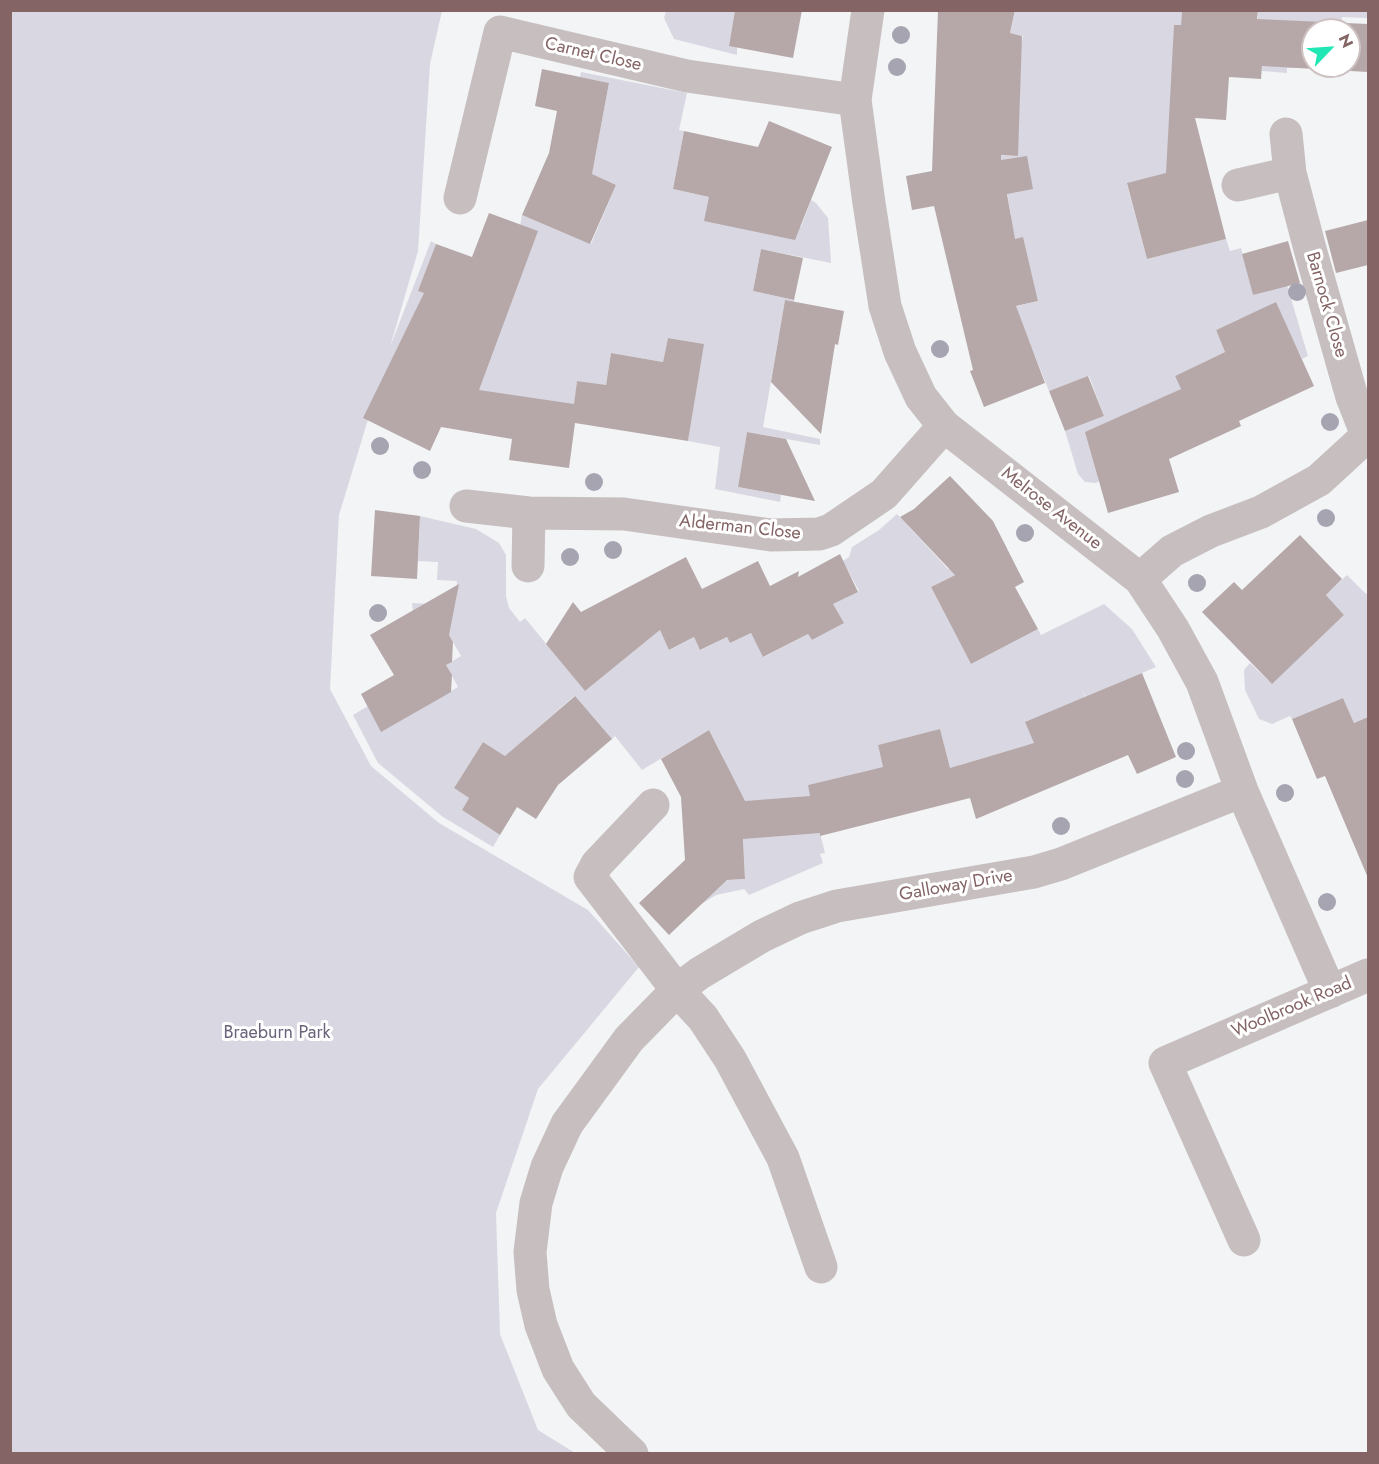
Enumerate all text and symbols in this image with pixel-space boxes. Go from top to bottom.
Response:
north arrow [1301,18,1361,78]
text: N [1333,30,1359,52]
street label: Carnet Close [543,33,643,77]
street label: Barnock Close [1301,250,1351,360]
street label: Melrose Avenue [996,463,1106,555]
street label: Alderman Close [678,511,802,545]
street label: Galloway Drive [898,865,1014,907]
street label: Woolbrook Road [1229,973,1355,1043]
park label: Braeburn Park [224,1023,330,1045]

